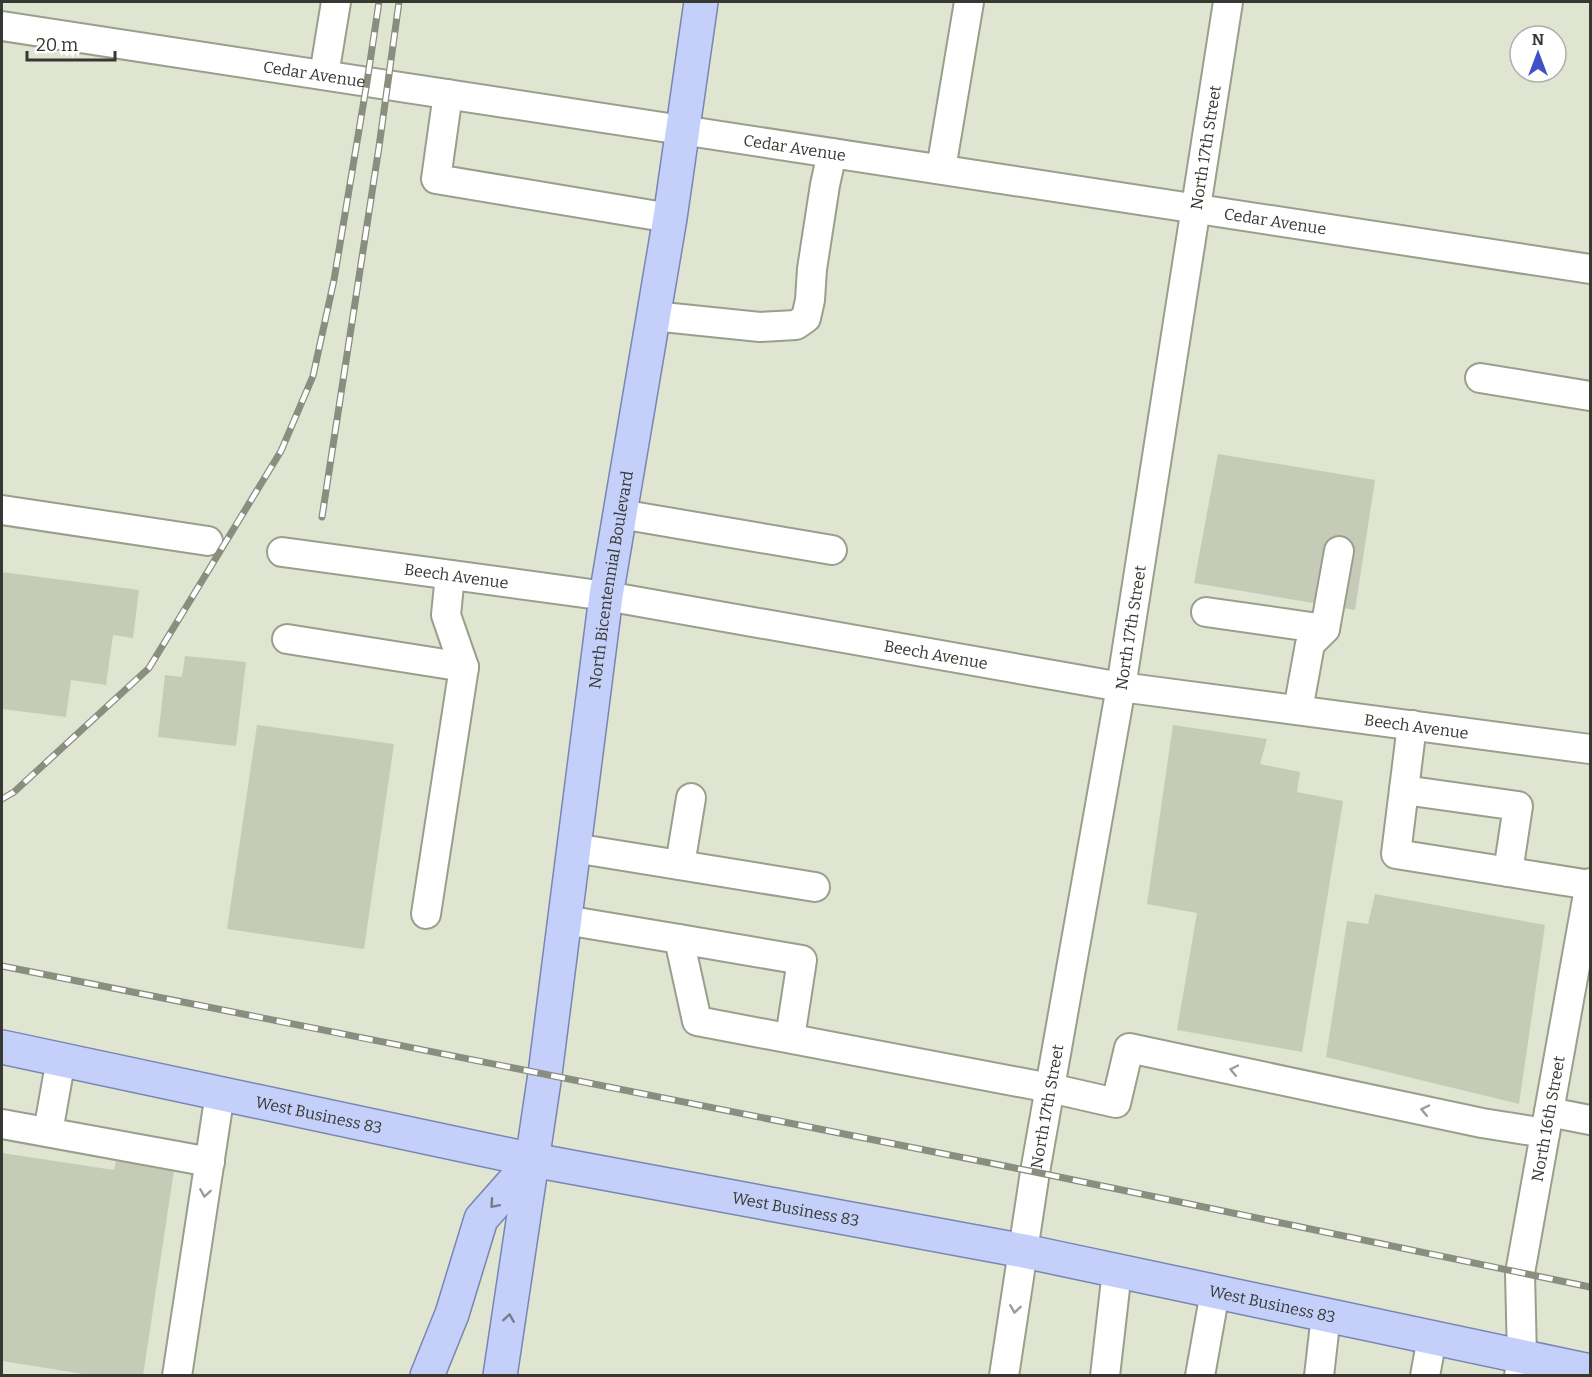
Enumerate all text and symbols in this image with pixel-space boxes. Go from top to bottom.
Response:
scale bar [27,24,116,62]
north arrow [1508,24,1568,84]
text: N [1532,30,1544,49]
text: 20 m [36,34,78,56]
street label: Cedar Avenue [262,57,367,91]
street label: North 17th Street [1187,84,1225,211]
street label: Cedar Avenue [742,131,847,165]
street label: Cedar Avenue [1223,204,1328,239]
street label: North Bicentennial Boulevard [585,469,637,690]
street label: Beech Avenue [403,560,510,593]
street label: North 17th Street [1112,564,1150,691]
street label: Beech Avenue [882,636,989,673]
street label: Beech Avenue [1363,710,1470,743]
street label: North 17th Street [1027,1043,1068,1170]
street label: North 16th Street [1528,1054,1569,1183]
one-way arrow [1229,1064,1239,1077]
street label: West Business 83 [254,1092,384,1138]
one-way arrow [1420,1105,1430,1118]
one-way arrow [199,1187,212,1197]
street label: West Business 83 [730,1188,861,1230]
one-way arrow [490,1197,501,1208]
street label: West Business 83 [1207,1281,1337,1327]
one-way arrow [1009,1304,1021,1314]
one-way arrow [502,1313,515,1323]

